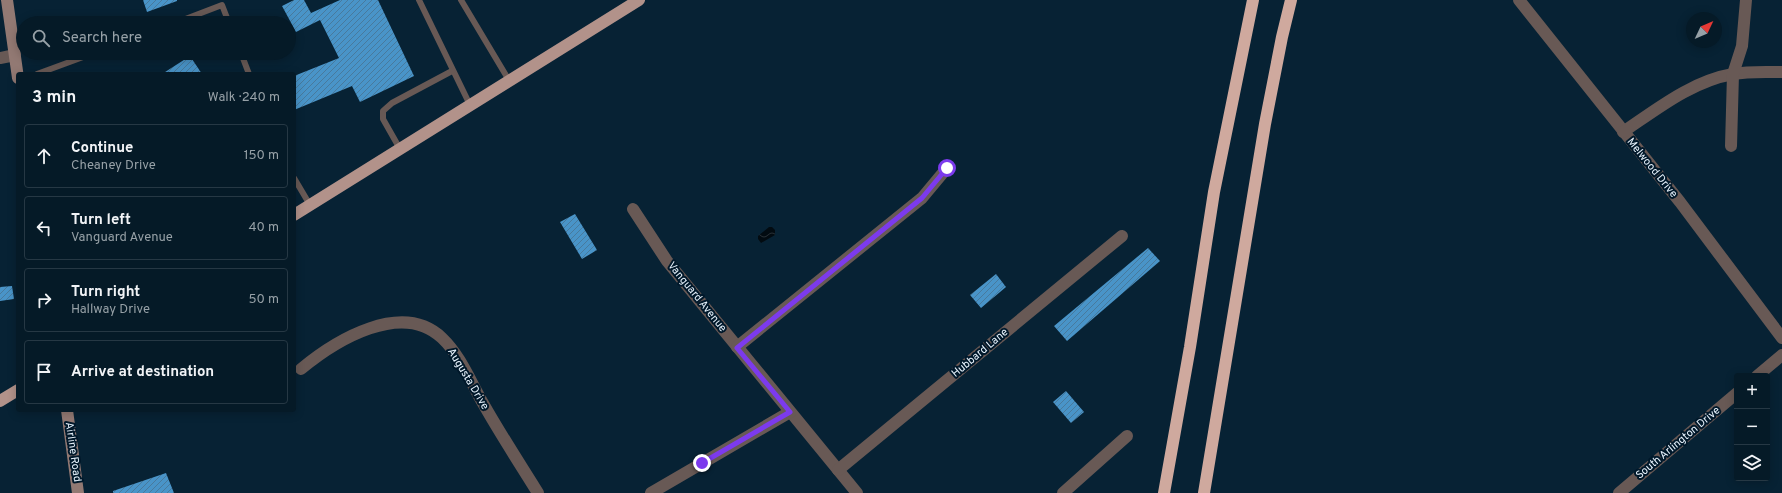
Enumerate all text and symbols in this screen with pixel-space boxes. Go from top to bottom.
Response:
north arrow [1686,12,1722,48]
search box [16,16,296,60]
icon: search [30,27,52,49]
text: Search here [62,29,142,48]
text: 3 min [32,87,76,109]
text: Walk · 240 m [208,90,280,106]
street label: Melwood Drive [1624,135,1680,201]
text: Continue [71,139,133,158]
icon: ahead [33,145,55,167]
text: 150 m [244,148,279,164]
text: Cheaney Drive [71,158,156,174]
route start [938,159,956,177]
text: Turn left [71,211,131,230]
icon: left [33,217,55,239]
text: 40 m [249,220,279,236]
text: Vanguard Avenue [71,230,173,246]
street label: Vanguard Avenue [664,259,730,335]
text: Turn right [71,283,140,302]
icon: right [33,289,55,311]
text: 50 m [249,292,279,308]
text: Hallway Drive [71,302,150,318]
street label: Hubbard Lane [949,325,1011,381]
street label: Augusta Drive [444,346,492,412]
icon: arrive [33,361,55,383]
text: Arrive at destination [71,363,214,382]
map controls [1734,373,1770,481]
button: + [1734,373,1770,409]
street label: South Arlington Drive [1633,404,1723,482]
button: − [1734,409,1770,445]
street label: Airline Road [62,421,84,483]
button: layers [1734,445,1770,481]
route end [693,454,711,472]

